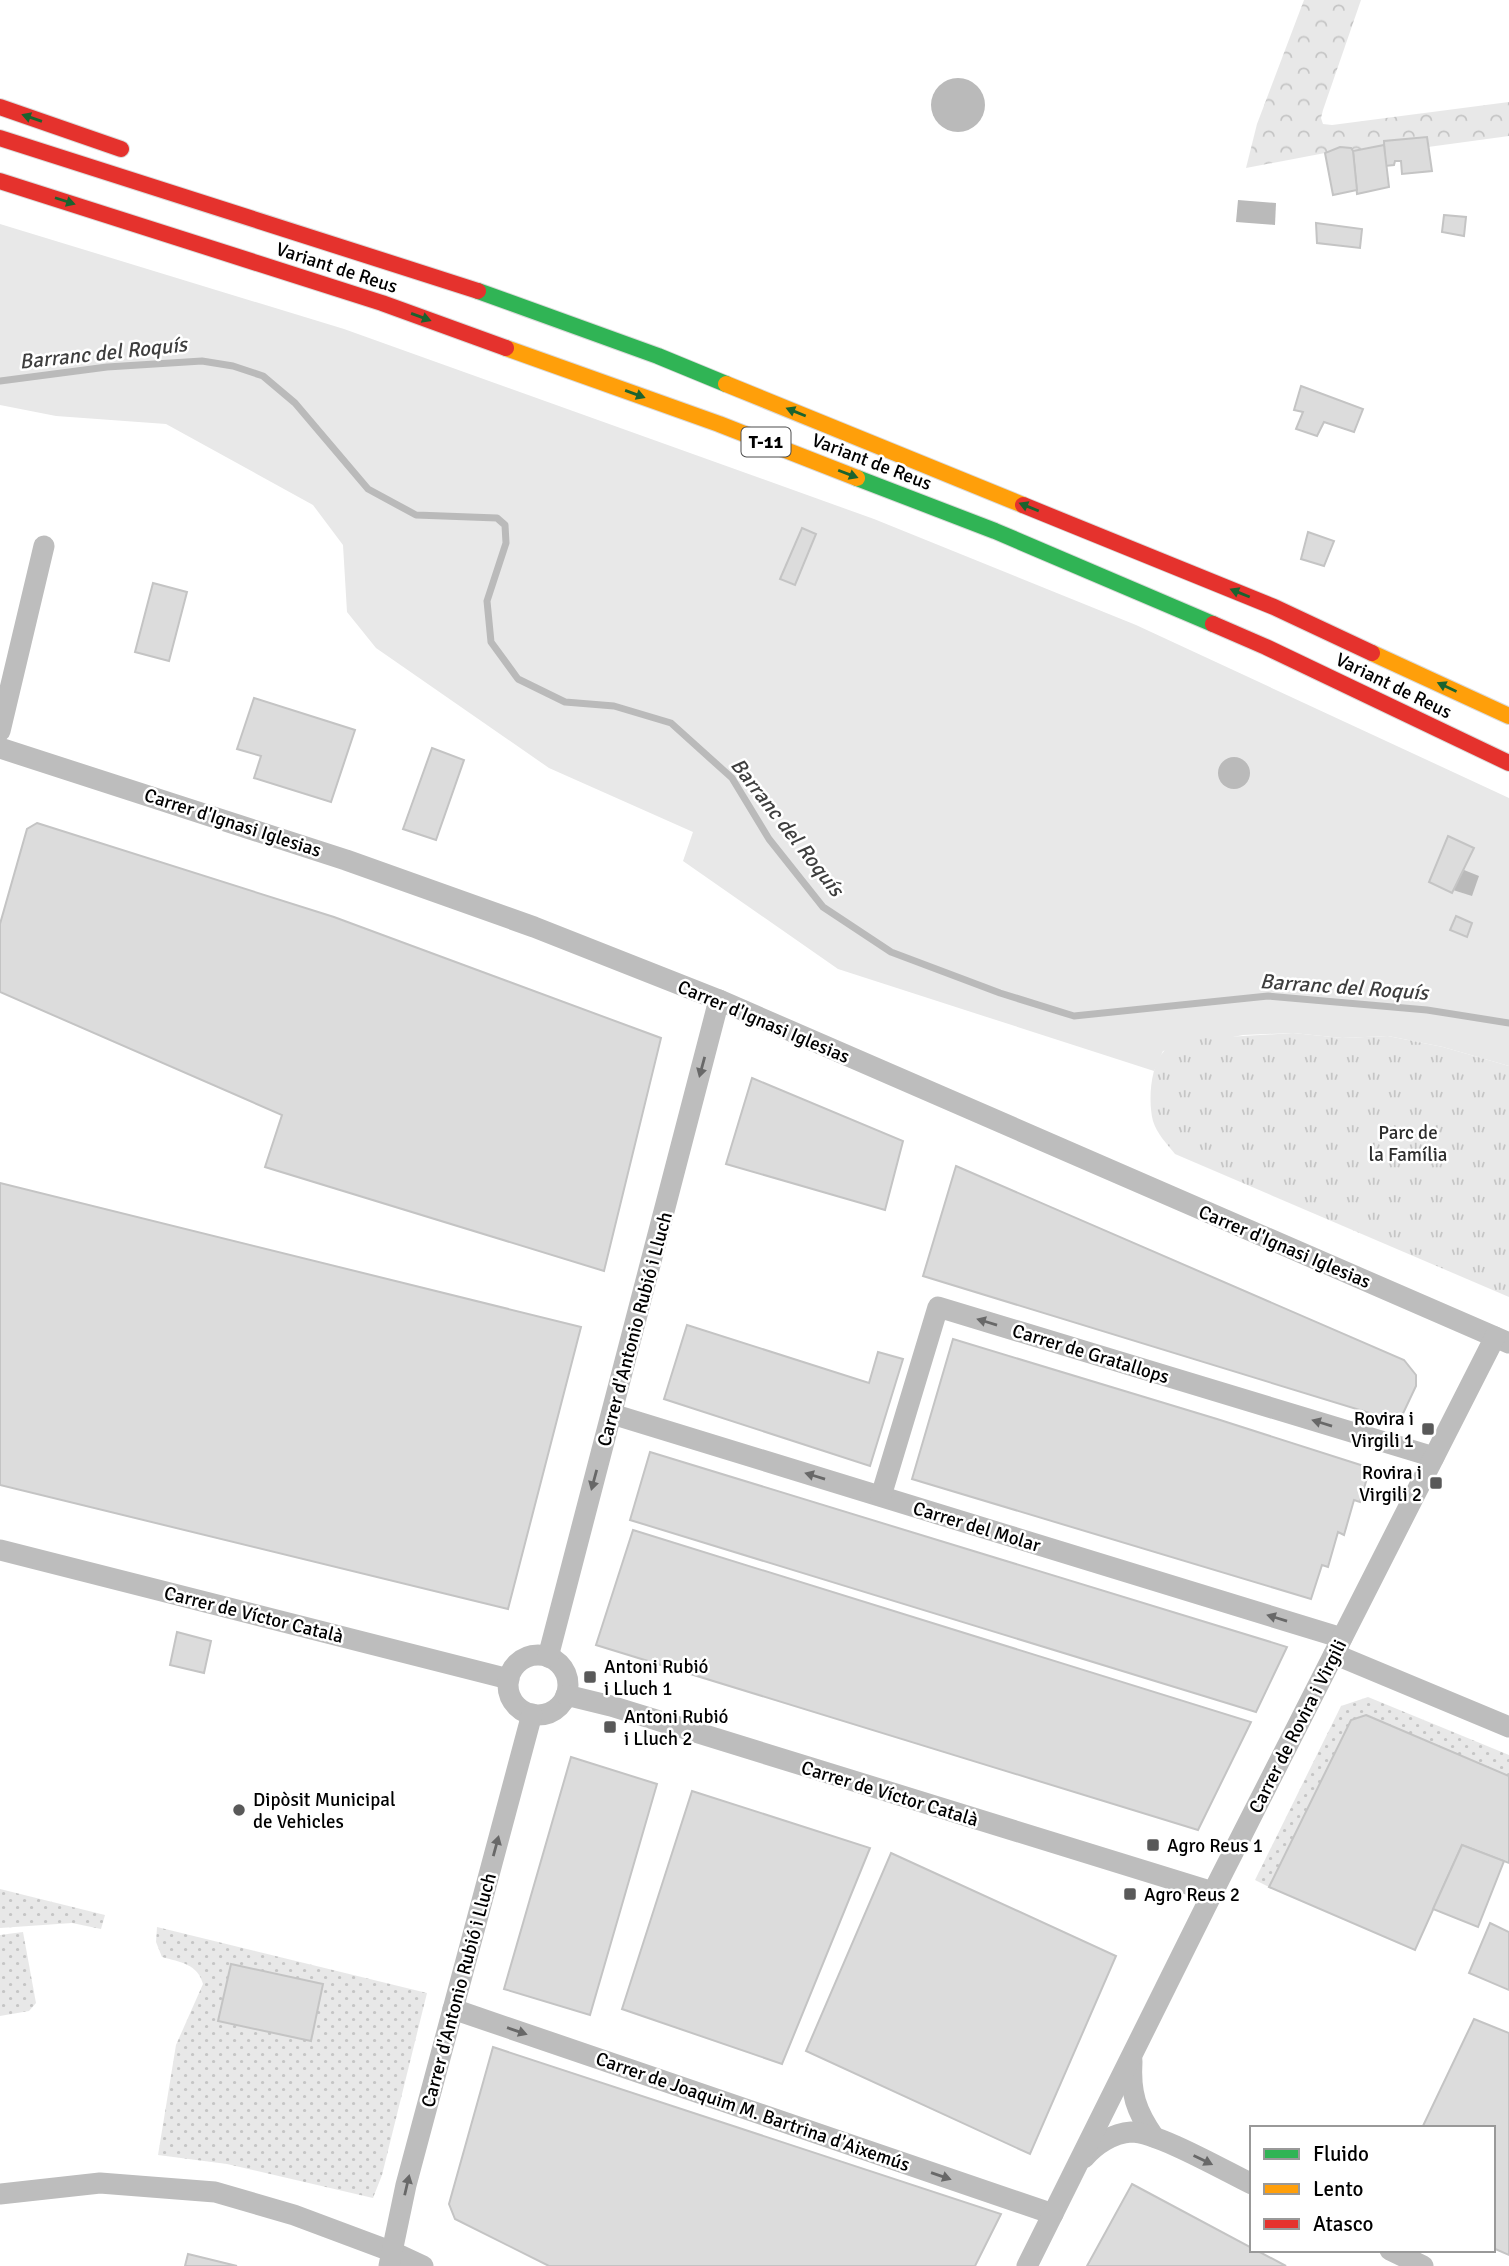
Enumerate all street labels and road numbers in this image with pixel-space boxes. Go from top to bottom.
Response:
street label: Variant de Reus [273,237,400,299]
road number: T-11 [742,428,790,457]
street label: Variant de Reus [808,428,935,496]
street label: Variant de Reus [1332,647,1456,724]
street label: Carrer d'Ignasi Iglesias [141,783,324,863]
street label: Carrer d'Ignasi Iglesias [674,975,853,1069]
street label: Carrer d'Ignasi Iglesias [1195,1200,1374,1294]
street label: Carrer d'Antonio Rubió i Lluch [592,1209,678,1449]
street label: Carrer de Gratallops [1009,1319,1172,1389]
street label: Carrer del Molar [910,1496,1043,1558]
street label: Carrer de Víctor Català [162,1581,346,1649]
street label: Carrer de Rovira i Virgili [1244,1635,1352,1817]
street label: Carrer de Víctor Català [798,1756,981,1832]
street label: Carrer d'Antonio Rubió i Lluch [416,1870,502,2110]
street label: Carrer de Joaquim M. Bartrina d'Aixemús [592,2047,913,2177]

